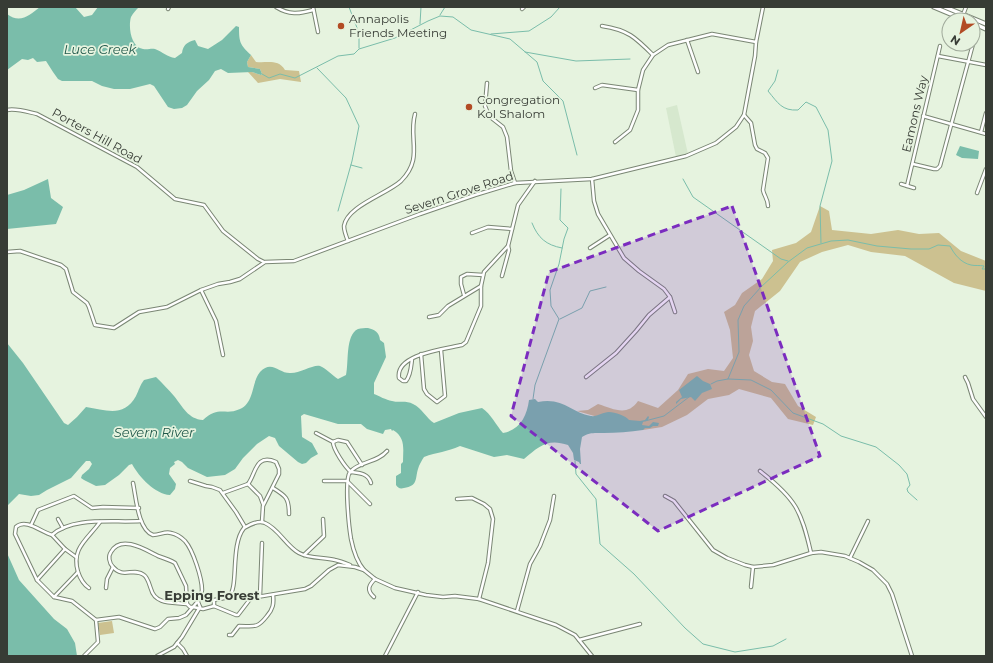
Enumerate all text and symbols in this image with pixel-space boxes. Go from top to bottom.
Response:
place label: Annapolis Friends Meeting [349,11,447,40]
north arrow [941,12,981,52]
marker: Annapolis Friends Meeting [336,21,346,31]
text: N [948,32,963,49]
water label: Luce Creek [64,41,138,57]
street label: Eamons Way [898,74,931,154]
place label: Congregation Kol Shalom [477,92,560,121]
marker: Congregation Kol Shalom [464,102,474,112]
street label: Porters Hill Road [50,105,145,167]
street label: Severn Grove Road [403,168,515,217]
water label: Severn River [114,424,195,440]
district label: Epping Forest [164,587,260,603]

